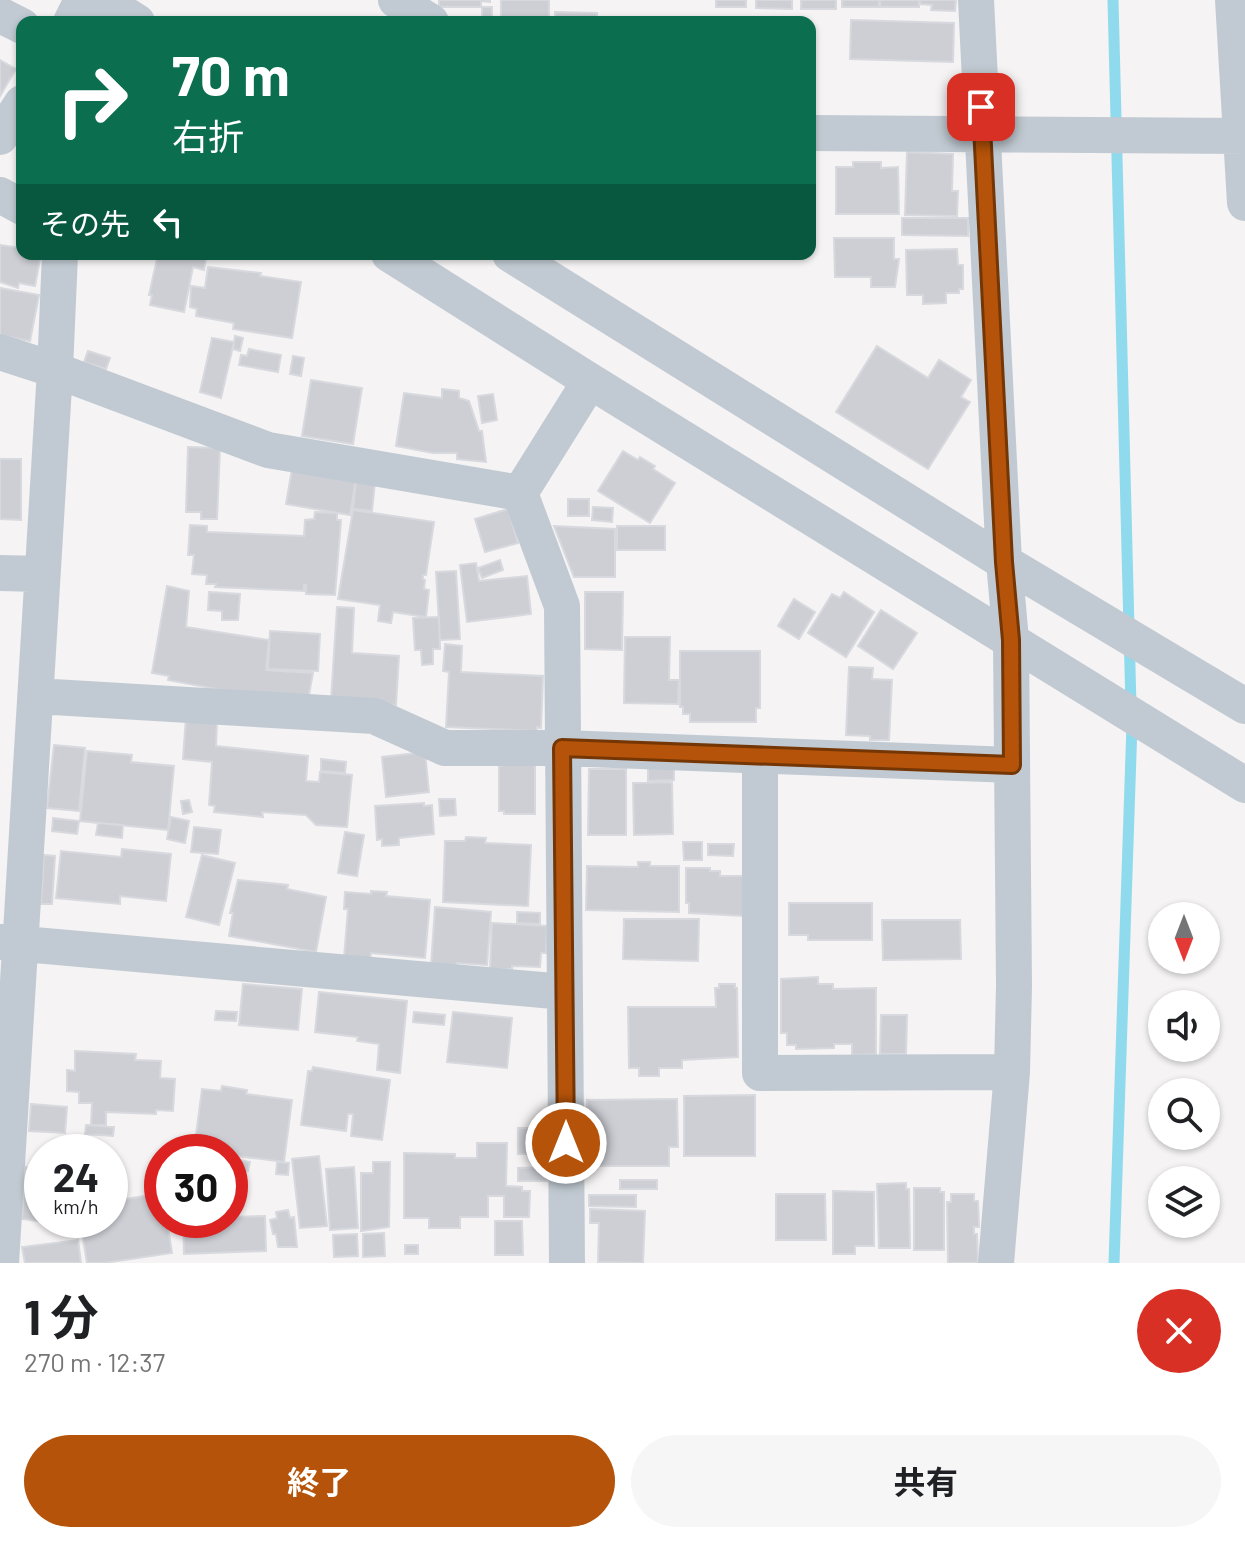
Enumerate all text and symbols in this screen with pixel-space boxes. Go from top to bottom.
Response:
text: 70 m [172,40,290,107]
icon: right [40,48,144,152]
pin [947,73,1015,141]
icon: arrive [959,85,1003,129]
text: 右折 [172,114,244,157]
icon: left [146,200,190,244]
text: その先 [40,205,130,241]
north arrow [1148,902,1220,974]
map controls [1148,902,1220,1238]
button: sound [1148,990,1220,1062]
button: search [1148,1078,1220,1150]
position arrow [524,1101,608,1185]
speed limit sign: 30 [144,1134,248,1238]
text: 24 [53,1152,99,1200]
button: layers [1148,1166,1220,1238]
text: km/h [53,1194,99,1218]
text: 1 分 [24,1287,99,1345]
button: close [1137,1289,1221,1373]
text: 270 m · 12:37 [24,1346,165,1377]
button: 終了 [24,1435,615,1527]
button: 共有 [631,1435,1221,1527]

